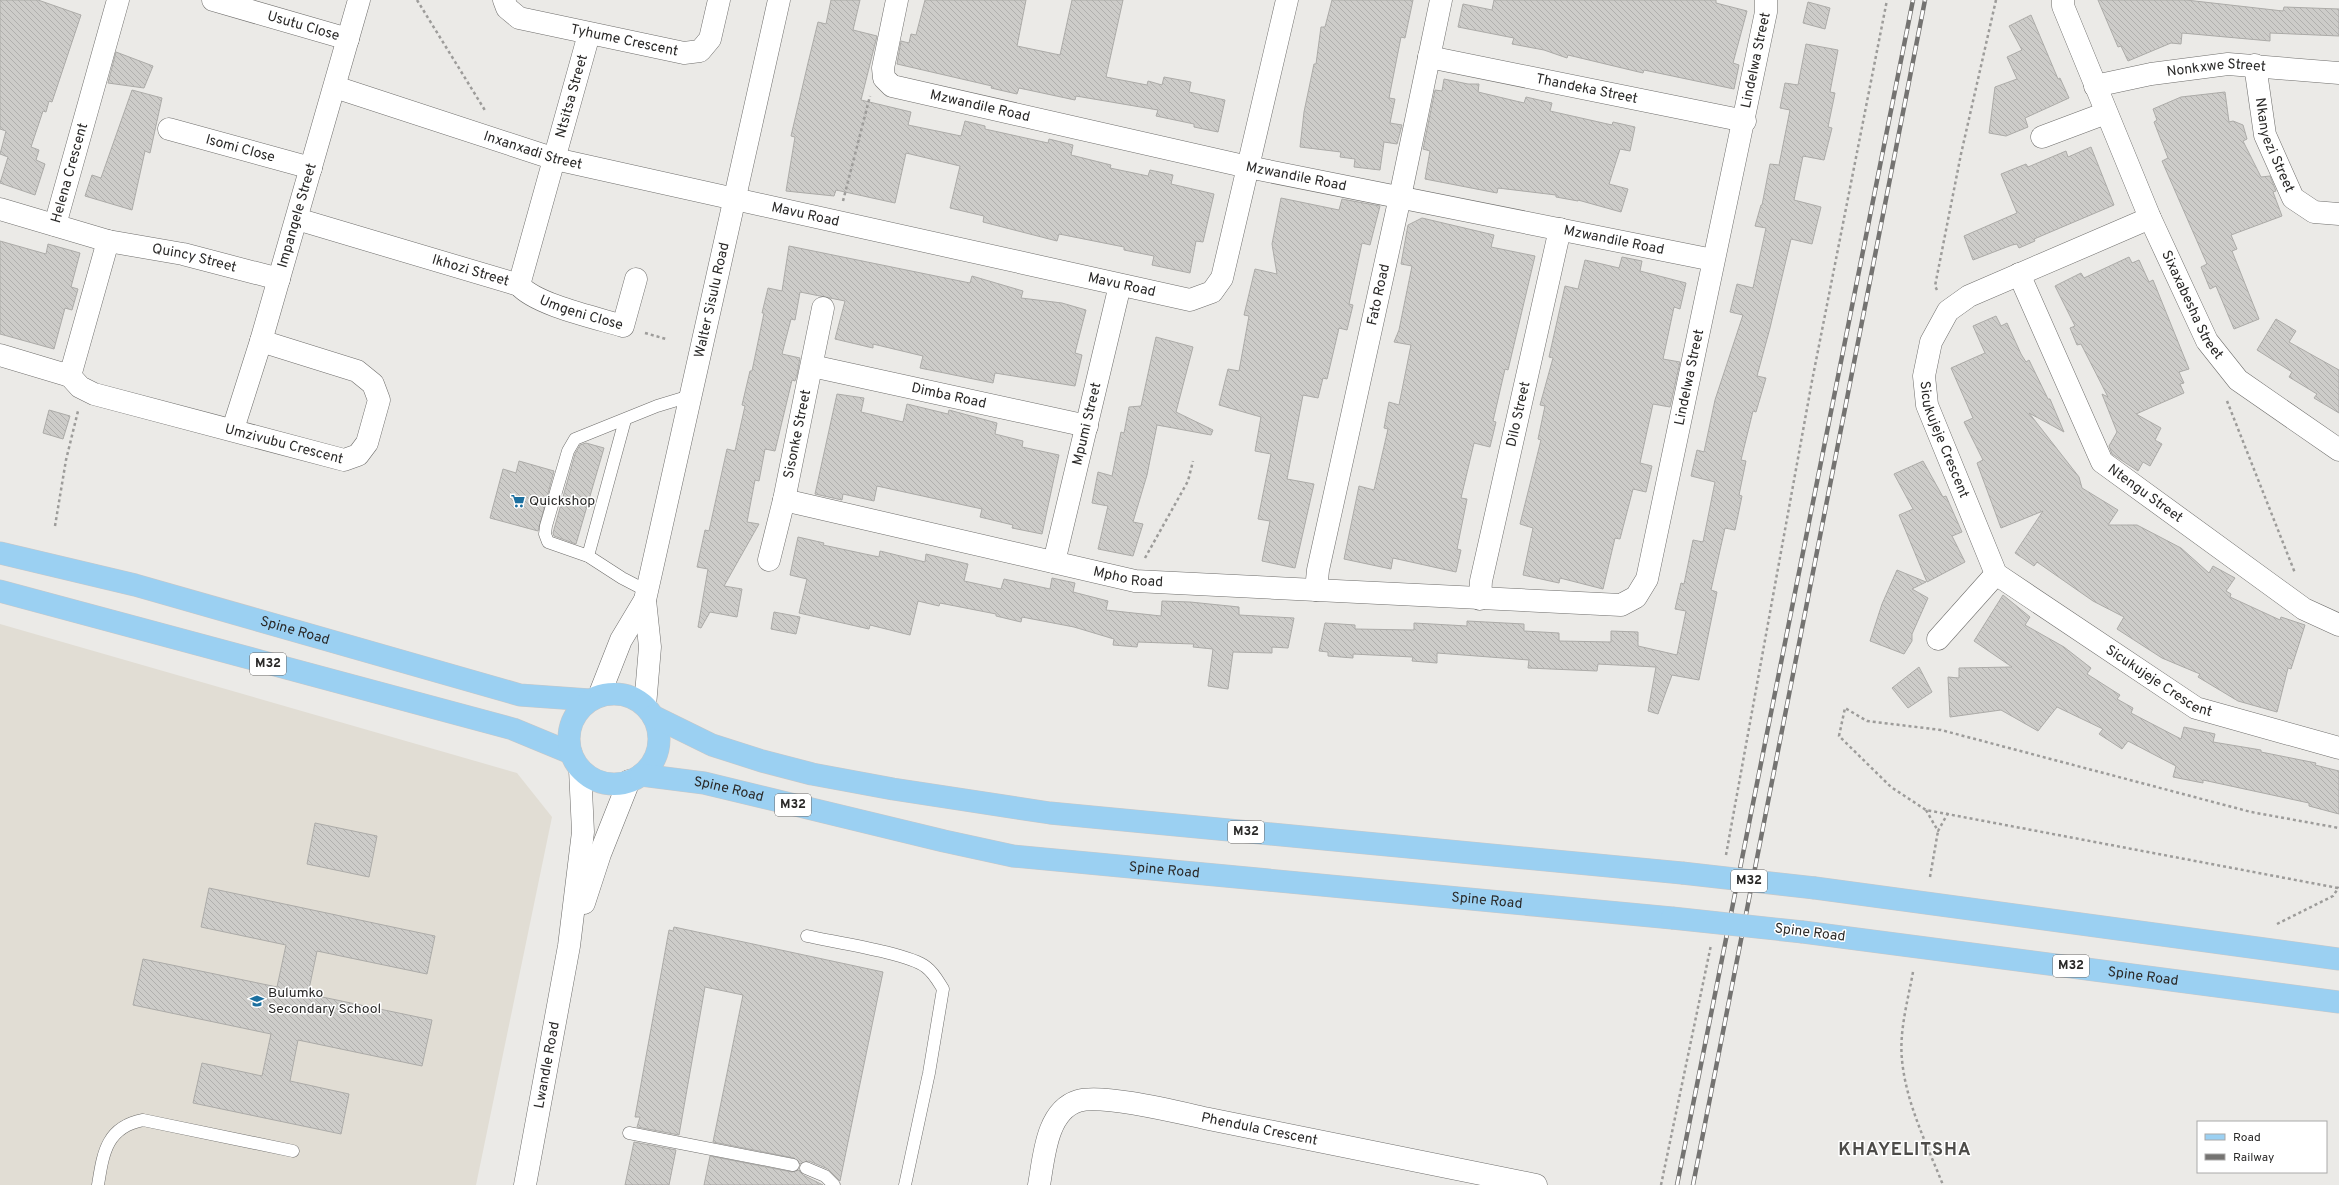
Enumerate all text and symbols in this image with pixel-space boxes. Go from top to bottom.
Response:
street label: Usutu Close [265,8,341,45]
street label: Lindelwa Street [1738,11,1774,110]
street label: Tyhume Crescent [569,21,680,60]
street label: Ntsitsa Street [552,52,591,140]
street label: Nonkxwe Street [2166,55,2267,80]
street label: Thandeka Street [1534,70,1639,108]
street label: Mzwandile Road [928,86,1032,126]
street label: Nkanyezi Street [2251,97,2298,195]
street label: Helena Crescent [47,121,92,225]
street label: Inxanxadi Street [481,128,584,173]
street label: Isomi Close [204,131,277,166]
street label: Mzwandile Road [1244,158,1348,195]
street label: Impangele Street [274,161,320,270]
street label: Mavu Road [770,199,841,230]
street label: Mzwandile Road [1562,222,1666,259]
street label: Quincy Street [151,240,238,276]
street label: Walter Sisulu Road [691,241,733,359]
street label: Sixaxabesha Street [2158,248,2227,363]
street label: Ikhozi Street [430,251,511,290]
street label: Fato Road [1364,262,1394,327]
street label: Mavu Road [1086,269,1157,301]
street label: Umgeni Close [537,292,625,334]
street label: Lindelwa Street [1671,328,1708,427]
street label: Dimba Road [910,379,988,412]
street label: Dilo Street [1503,380,1534,448]
street label: Sicukujeje Crescent [1916,380,1973,501]
street label: Mpumi Street [1069,381,1105,467]
street label: Sisonke Street [780,388,815,480]
street label: Umzivubu Crescent [223,420,345,468]
street label: Ntengu Street [2104,461,2186,526]
supermarket icon: Quickshop [510,493,526,509]
place label: Quickshop [529,493,595,510]
street label: Mpho Road [1092,563,1164,591]
street label: Spine Road [258,613,331,649]
street label: Sicukujeje Crescent [2102,641,2214,721]
road number: M32 [250,653,286,675]
street label: Spine Road [693,773,765,806]
road number: M32 [775,794,811,816]
road number: M32 [1228,821,1264,843]
street label: Spine Road [1128,858,1201,882]
road number: M32 [1731,870,1767,892]
street label: Spine Road [1451,889,1523,912]
street label: Spine Road [1774,920,1846,946]
road number: M32 [2053,955,2089,977]
street label: Spine Road [2107,963,2180,989]
place label: Bulumko Secondary School [268,985,381,1018]
school or university icon: Bulumko Secondary School [249,993,265,1009]
street label: Lwandle Road [531,1020,563,1110]
street label: Phendula Crescent [1200,1109,1319,1149]
legend [2197,1121,2327,1173]
text: Road [2233,1130,2261,1146]
district label: KHAYELITSHA [1838,1139,1972,1162]
text: Railway [2233,1150,2274,1166]

